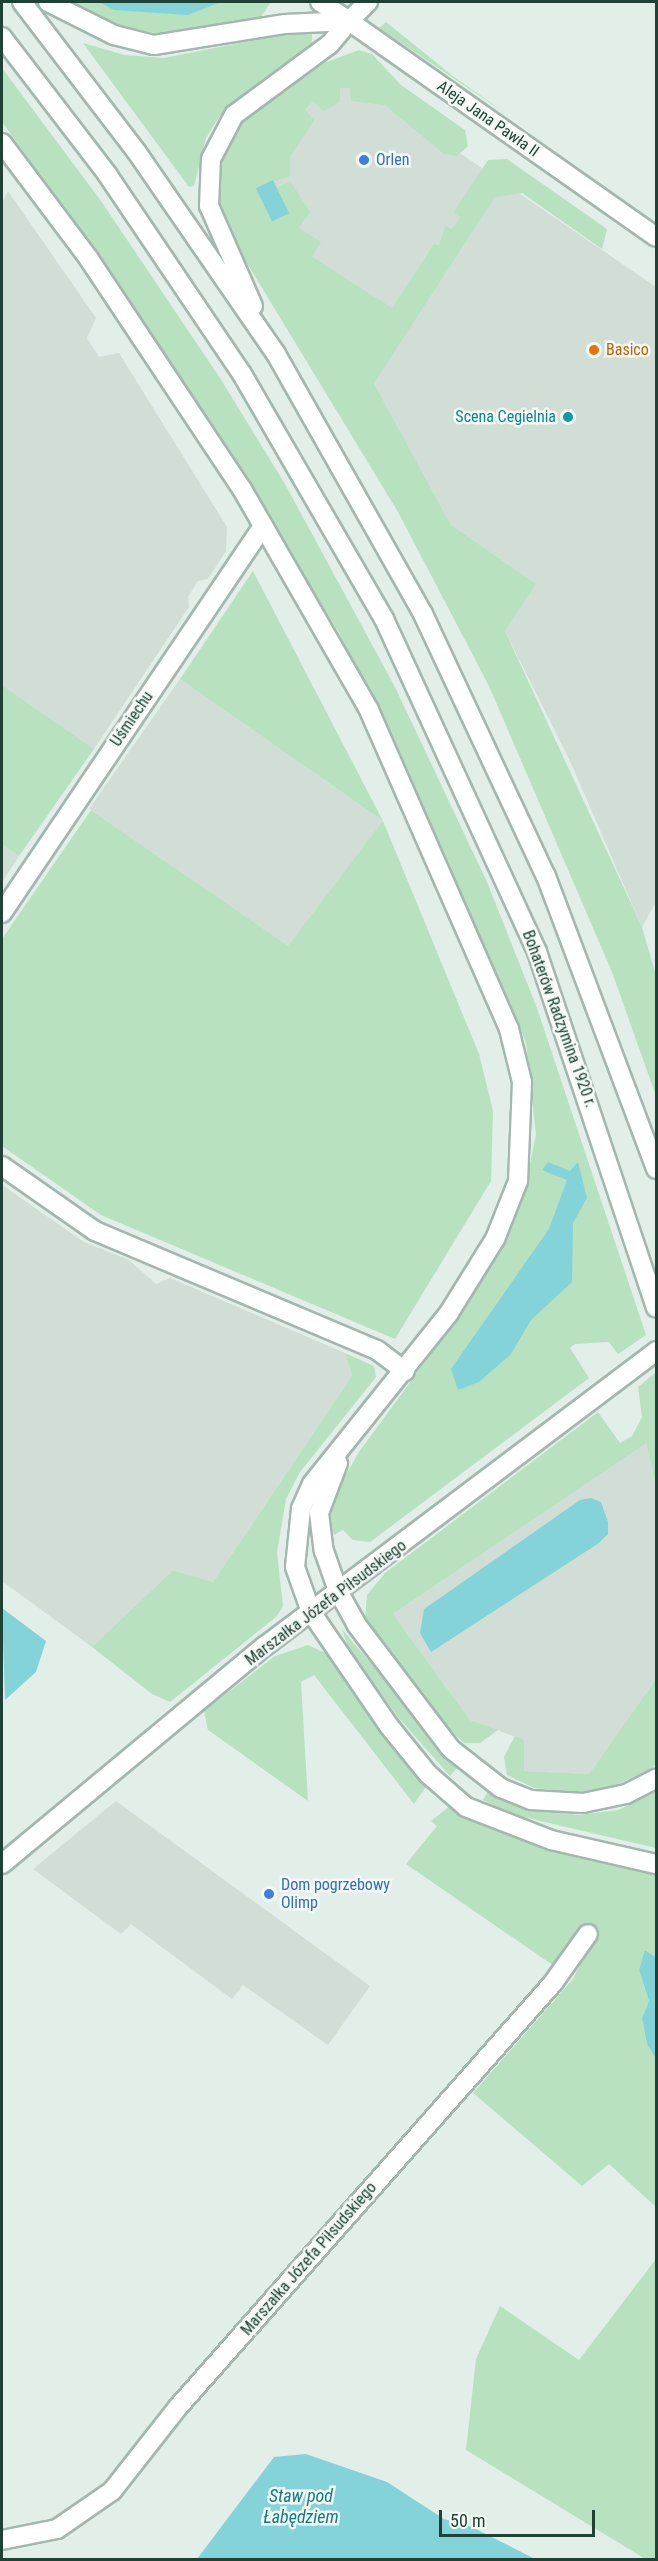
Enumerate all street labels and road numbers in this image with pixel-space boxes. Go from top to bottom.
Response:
street label: Aleja Jana Pawła II [433,77,543,161]
street label: Uśmiechu [107,688,157,750]
street label: Bohaterów Radzymina 1920 r. [518,928,600,1110]
street label: Marszałka Józefa Piłsudskiego [242,1536,410,1670]
street label: Marszałka Józefa Piłsudskiego [237,2178,381,2340]

